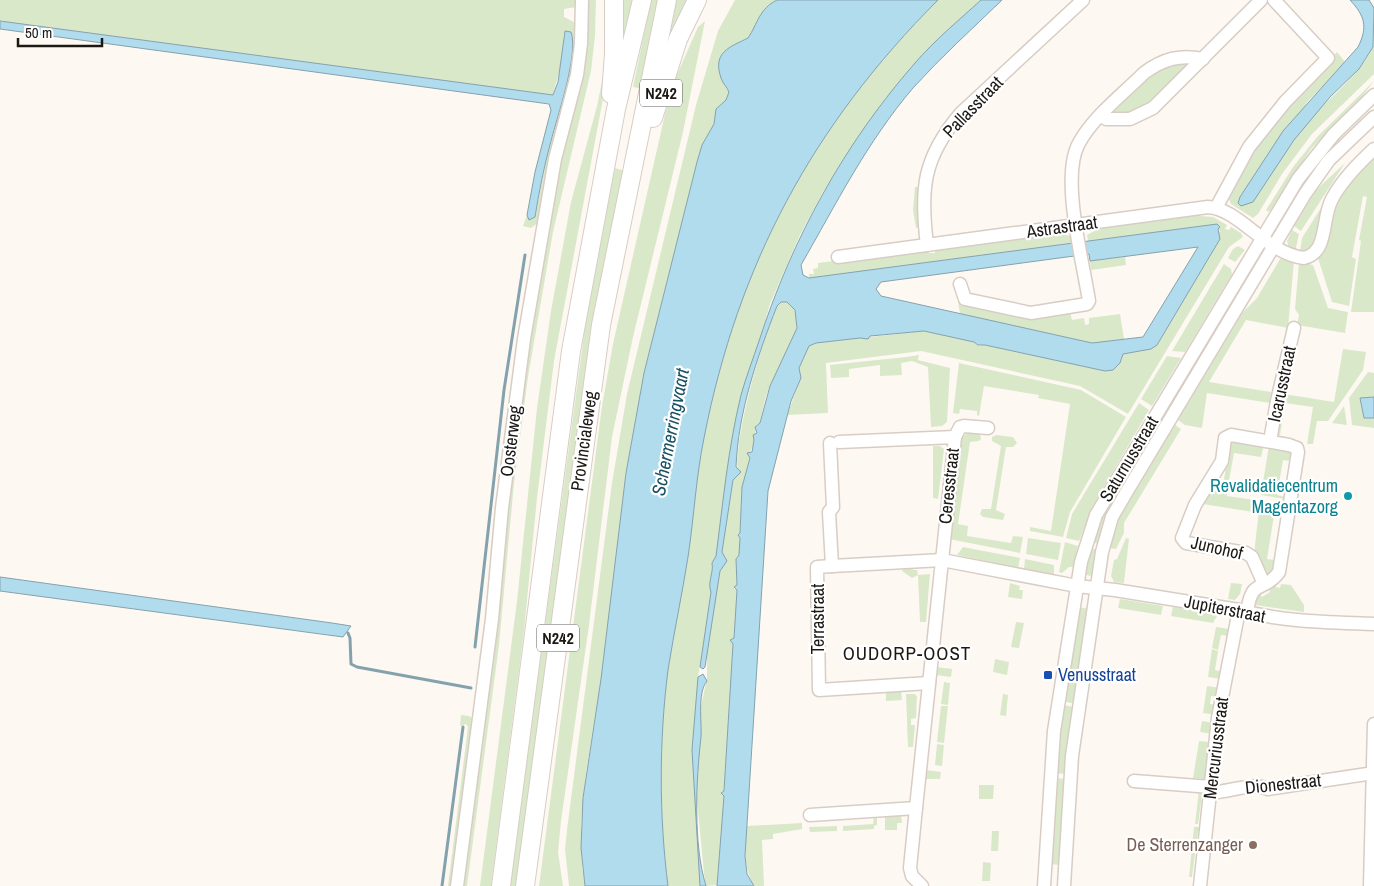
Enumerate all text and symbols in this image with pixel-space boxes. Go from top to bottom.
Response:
scale bar [18,15,101,47]
text: 50 m [25,22,52,43]
street label: Pallasstraat [937,70,1008,143]
road number: N242 [640,80,682,106]
street label: Astrastraat [1024,209,1099,244]
street label: Icarusstraat [1261,344,1302,424]
water label: Schermerringvaart [645,366,695,498]
street label: Provincialeweg [564,388,603,493]
street label: Oosterweg [494,403,527,478]
street label: Saturnusstraat [1093,411,1164,506]
street label: Ceresstraat [932,447,965,525]
place label: Revalidatiecentrum Magentazorg [1210,473,1339,519]
marker: Revalidatiecentrum Magentazorg [1342,490,1354,502]
street label: Junohof [1189,529,1246,566]
street label: Terrastraat [805,584,830,654]
street label: Jupiterstraat [1182,588,1268,629]
road number: N242 [537,624,579,651]
district label: OUDORP-OOST [843,640,971,666]
place label: Venusstraat [1058,662,1136,687]
marker: Venusstraat [1042,669,1054,681]
street label: Mercuriusstraat [1197,696,1234,800]
street label: Dionestraat [1244,767,1322,800]
place label: De Sterrenzanger [1127,832,1243,857]
marker: De Sterrenzanger [1247,839,1259,851]

